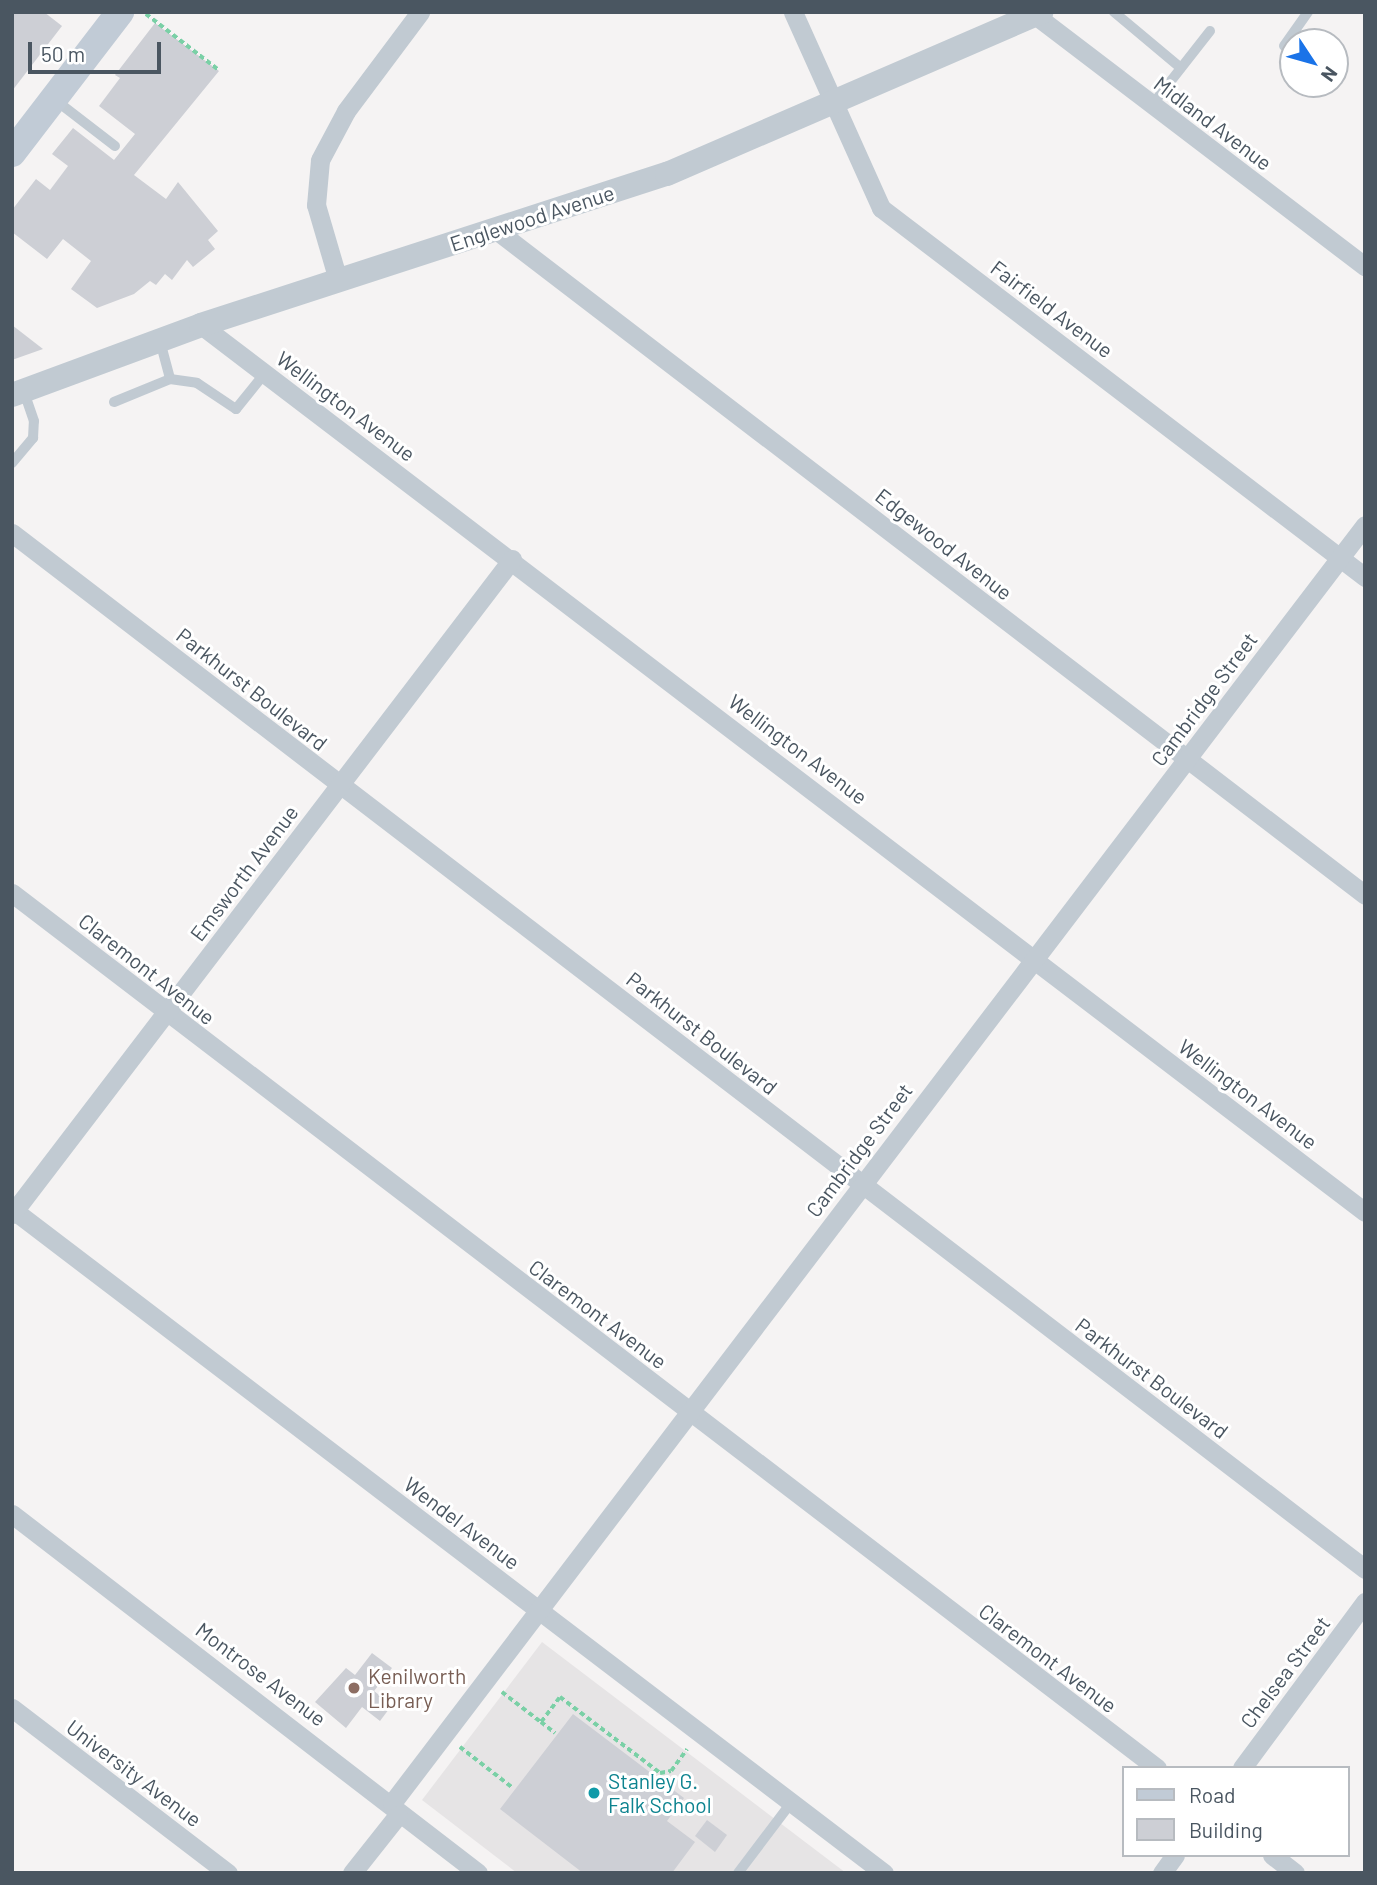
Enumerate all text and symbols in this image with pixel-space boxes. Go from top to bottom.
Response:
scale bar [32,28,164,72]
north arrow [1279,28,1349,98]
text: 50 m [41,41,85,66]
text: N [1317,63,1343,86]
street label: Midland Avenue [1149,71,1277,175]
street label: Englewood Avenue [447,180,617,256]
street label: Fairfield Avenue [986,255,1118,363]
street label: Wellington Avenue [272,346,420,466]
street label: Edgewood Avenue [871,483,1017,605]
street label: Parkhurst Boulevard [172,622,332,756]
street label: Cambridge Street [1146,627,1262,771]
street label: Wellington Avenue [724,689,872,809]
street label: Emsworth Avenue [185,800,303,946]
street label: Claremont Avenue [74,908,220,1030]
street label: Parkhurst Boulevard [622,966,782,1100]
street label: Wellington Avenue [1174,1034,1322,1154]
street label: Cambridge Street [801,1078,917,1222]
street label: Claremont Avenue [524,1254,672,1374]
street label: Parkhurst Boulevard [1071,1312,1233,1444]
street label: Wendel Avenue [399,1471,525,1575]
street label: Claremont Avenue [974,1598,1122,1718]
street label: Chelsea Street [1235,1611,1335,1733]
street label: Montrose Avenue [191,1617,331,1731]
place label: Kenilworth Library [368,1663,466,1713]
marker: Kenilworth Library [346,1680,362,1696]
street label: University Avenue [62,1714,206,1832]
legend [1122,1766,1349,1857]
place label: Stanley G. Falk School [608,1768,712,1818]
text: Road [1189,1782,1235,1807]
marker: Stanley G. Falk School [586,1785,602,1801]
text: Building [1189,1817,1263,1842]

